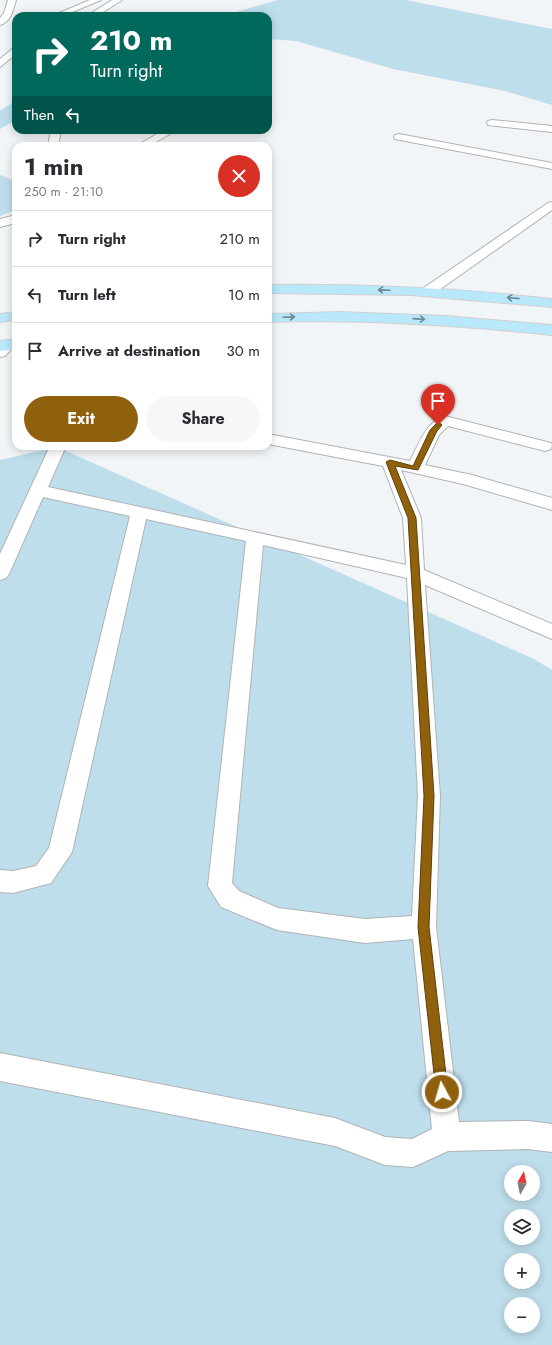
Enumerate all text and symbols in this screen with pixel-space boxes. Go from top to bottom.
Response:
text: 210 m [90,20,173,61]
icon: right [24,28,76,80]
text: Turn right [90,58,162,84]
text: Then [24,104,54,126]
icon: left [62,104,84,126]
text: 1 min [24,149,84,184]
button: close [218,155,260,197]
text: 250 m · 21:10 [24,182,103,201]
icon: right [24,228,46,250]
text: Turn right [58,228,126,250]
text: 210 m [220,228,260,250]
icon: left [24,284,46,306]
text: Turn left [58,284,116,306]
text: 10 m [228,284,260,306]
one-way arrow [378,287,391,294]
one-way arrow [507,294,520,302]
one-way arrow [282,313,295,320]
one-way arrow [412,315,425,322]
icon: arrive [24,340,46,362]
text: Arrive at destination [58,340,200,362]
text: 30 m [227,340,260,362]
pin [421,384,455,425]
icon: arrive [427,390,449,412]
button: Exit [24,396,138,442]
button: Share [146,396,260,442]
position arrow [421,1071,463,1113]
north arrow [504,1165,540,1201]
map controls [504,1165,540,1333]
button: layers [504,1209,540,1245]
button: + [504,1253,540,1289]
button: − [504,1297,540,1333]

